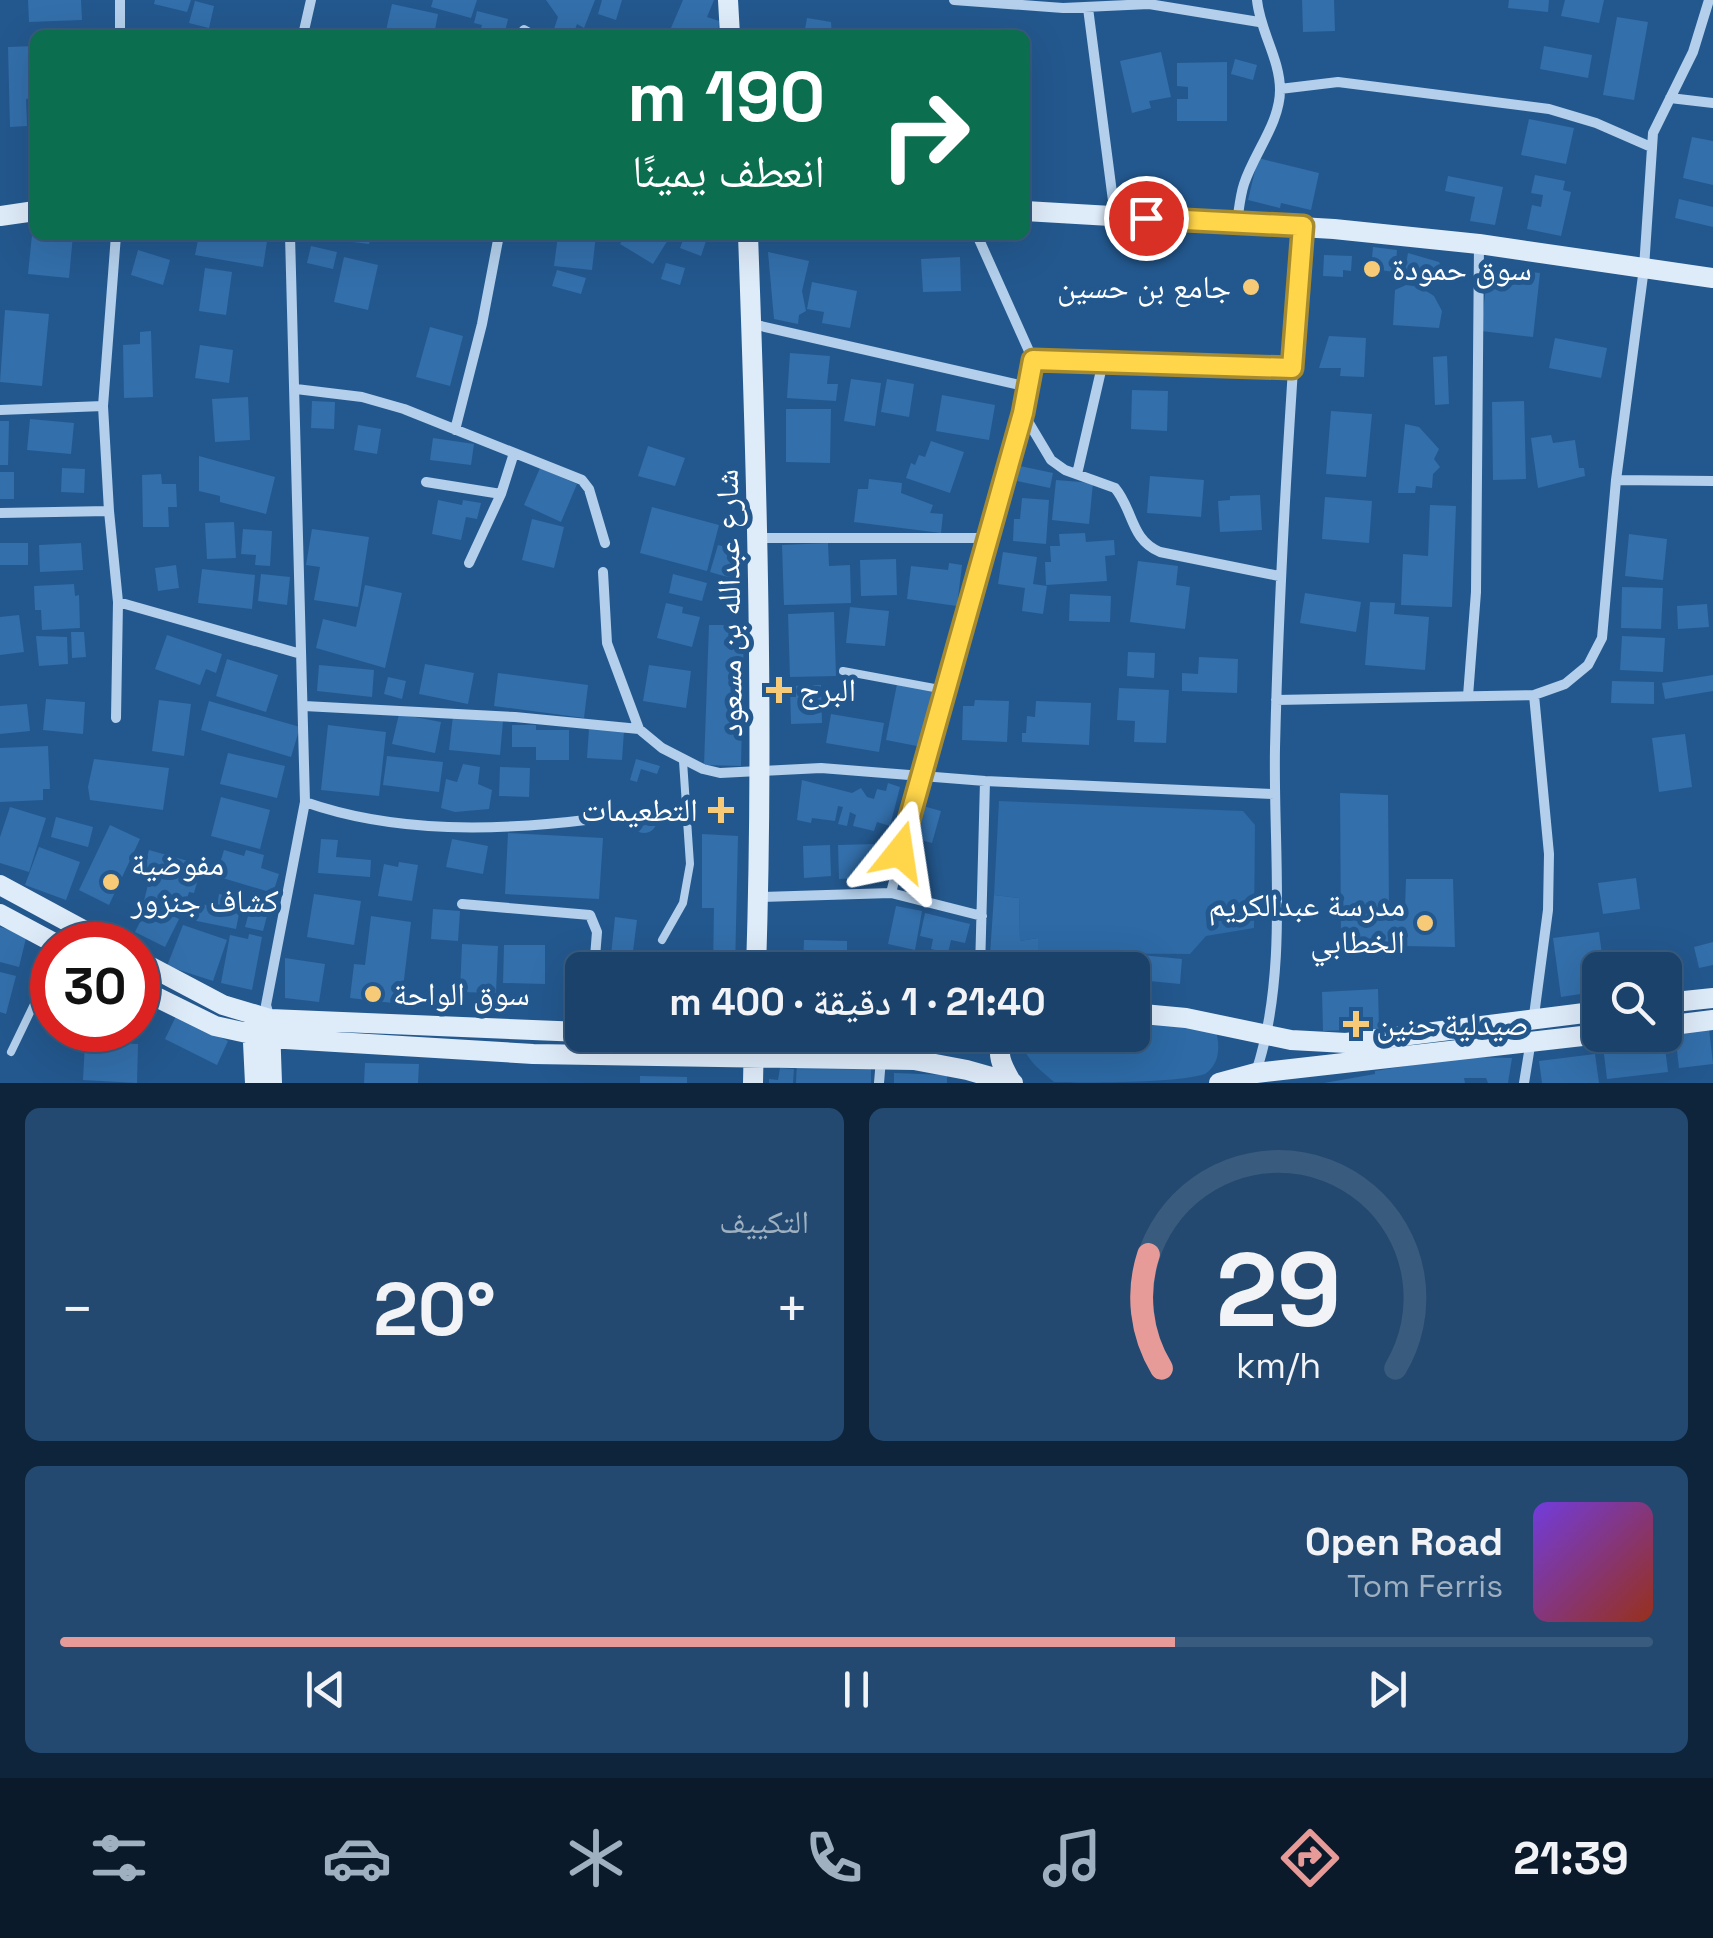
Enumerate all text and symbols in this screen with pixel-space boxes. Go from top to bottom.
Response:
text: 190 m [627,52,825,141]
icon: right [860,70,990,200]
text: انعطف يمينًا [632,143,825,200]
pin [1104,176,1189,261]
icon: arrive [1119,191,1174,246]
place label: سوق حمودة [1392,249,1532,289]
marker: سوق حمودة [1361,258,1383,280]
place label: جامع بن حسين [1057,267,1231,307]
marker: جامع بن حسين [1240,276,1262,298]
street label: شارع عبدالله بن مسعود [707,469,751,737]
place label: البرج [799,670,856,710]
marker: البرج [768,679,790,701]
place label: التطعيمات [581,790,698,830]
marker: التطعيمات [708,797,734,823]
position arrow [848,800,952,904]
place label: مفوضية كشاف جنزور [130,844,279,921]
marker: مفوضية كشاف جنزور [100,871,122,893]
place label: مدرسة عبدالكريم الخطابي [1209,885,1405,967]
marker: مدرسة عبدالكريم الخطابي [1414,912,1436,934]
speed limit sign: 30 [30,922,160,1052]
map controls [1582,952,1682,1052]
button: search [1582,952,1682,1052]
place label: سوق الواحة [393,974,530,1014]
text: 21:40 · 1 دقيقة · 400 m [669,978,1046,1026]
marker: سوق الواحة [362,983,384,1005]
place label: صيدلية حنين [1376,1004,1529,1044]
marker: صيدلية حنين [1345,1013,1367,1035]
text: التكييف [719,1202,809,1242]
text: 29 [1216,1224,1341,1356]
text: 20° [373,1261,496,1357]
text: − [60,1274,94,1344]
text: + [775,1274,809,1344]
text: km/h [1236,1343,1321,1388]
text: Open Road [1305,1518,1503,1566]
text: Tom Ferris [1347,1566,1503,1606]
icon: previous [298,1662,353,1717]
icon: pause [829,1662,884,1717]
icon: next [1360,1662,1415,1717]
icon: filters [84,1823,154,1893]
icon: car [322,1823,392,1893]
icon: climate [561,1823,631,1893]
icon: phone [799,1823,869,1893]
icon: music [1037,1823,1107,1893]
icon: directions [1275,1823,1345,1893]
text: 21:39 [1513,1830,1629,1887]

